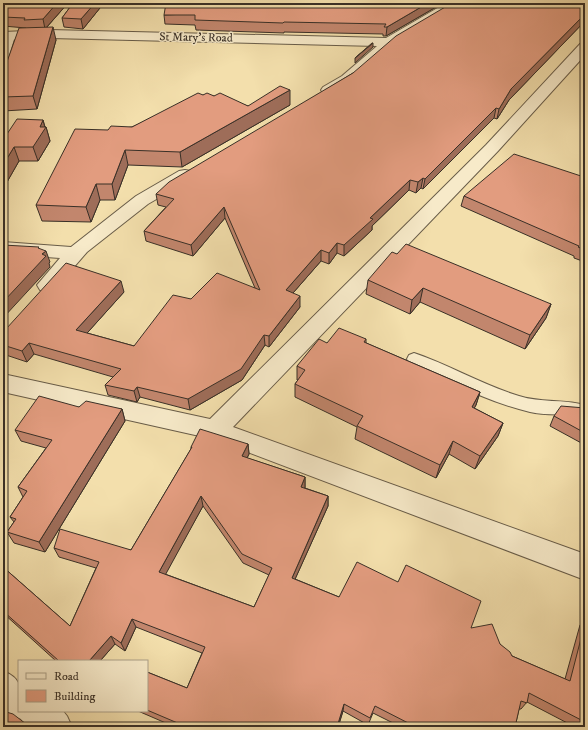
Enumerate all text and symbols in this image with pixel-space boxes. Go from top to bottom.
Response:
street label: St Mary's Road [159,29,233,46]
legend [18,660,148,712]
text: Road [54,669,79,684]
text: Building [54,689,95,704]

